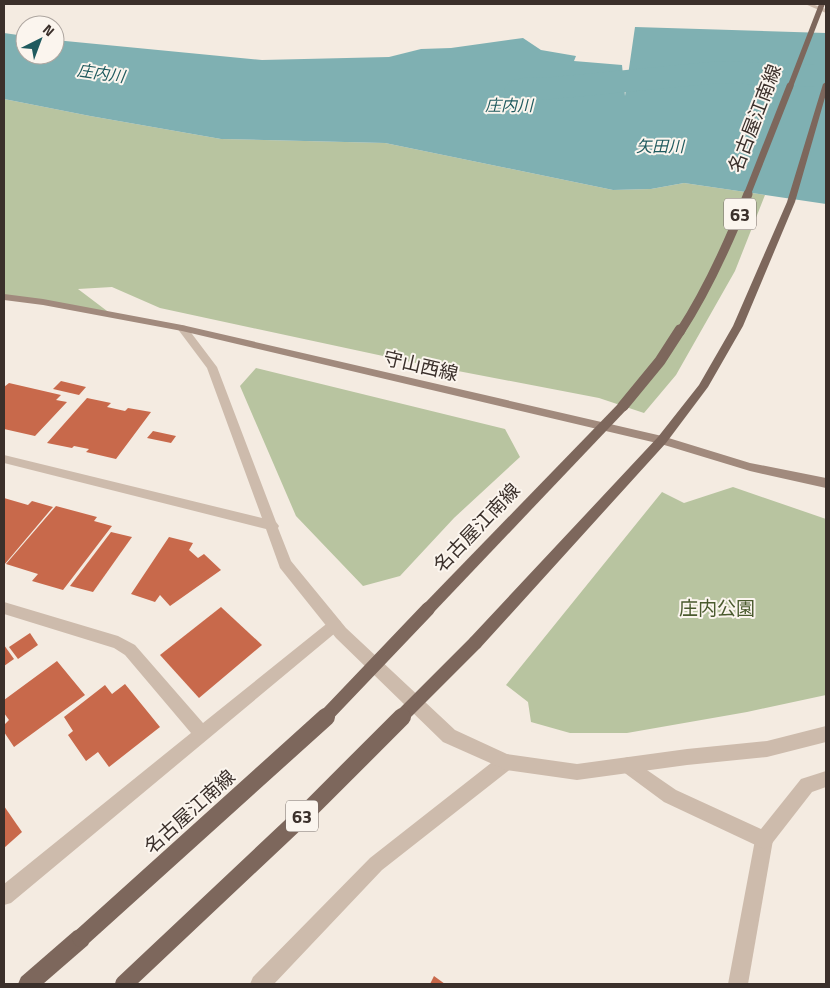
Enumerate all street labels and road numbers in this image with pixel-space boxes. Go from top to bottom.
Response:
street label: 名古屋江南線 [720,60,788,176]
road number: 63 [724,198,756,230]
street label: 守山西線 [381,342,461,388]
street label: 名古屋江南線 [426,476,526,578]
street label: 名古屋江南線 [137,762,241,860]
road number: 63 [286,800,318,831]

